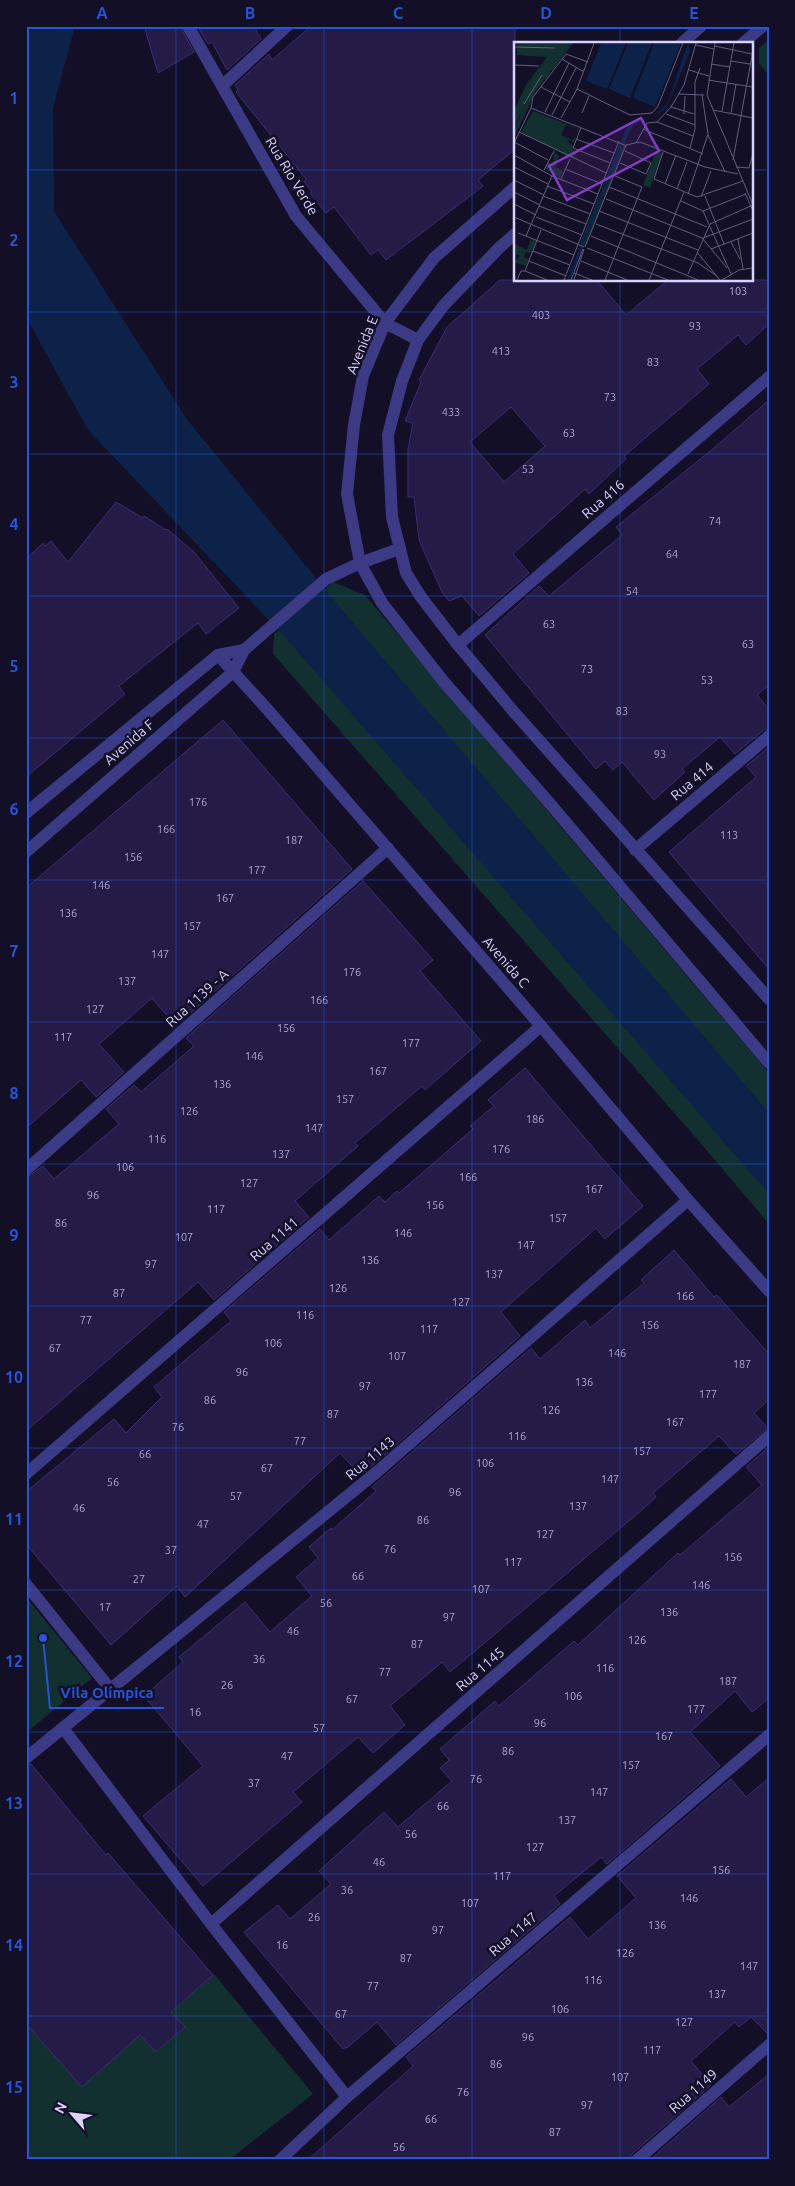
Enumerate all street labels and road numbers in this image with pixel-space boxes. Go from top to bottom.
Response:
street label: Rua Rio Verde [262,134,322,218]
street label: Avenida E [343,313,381,376]
street label: Rua 416 [579,476,627,522]
street label: Avenida F [101,716,157,768]
street label: Rua 414 [667,758,717,803]
street label: Avenida C [480,933,533,991]
street label: Rua 1139 - A [163,966,231,1030]
street label: Rua 1141 [247,1214,301,1264]
street label: Rua 1143 [342,1433,398,1483]
street label: Rua 1145 [453,1644,507,1694]
street label: Rua 1147 [486,1909,540,1959]
street label: Rua 1149 [666,2066,720,2116]

